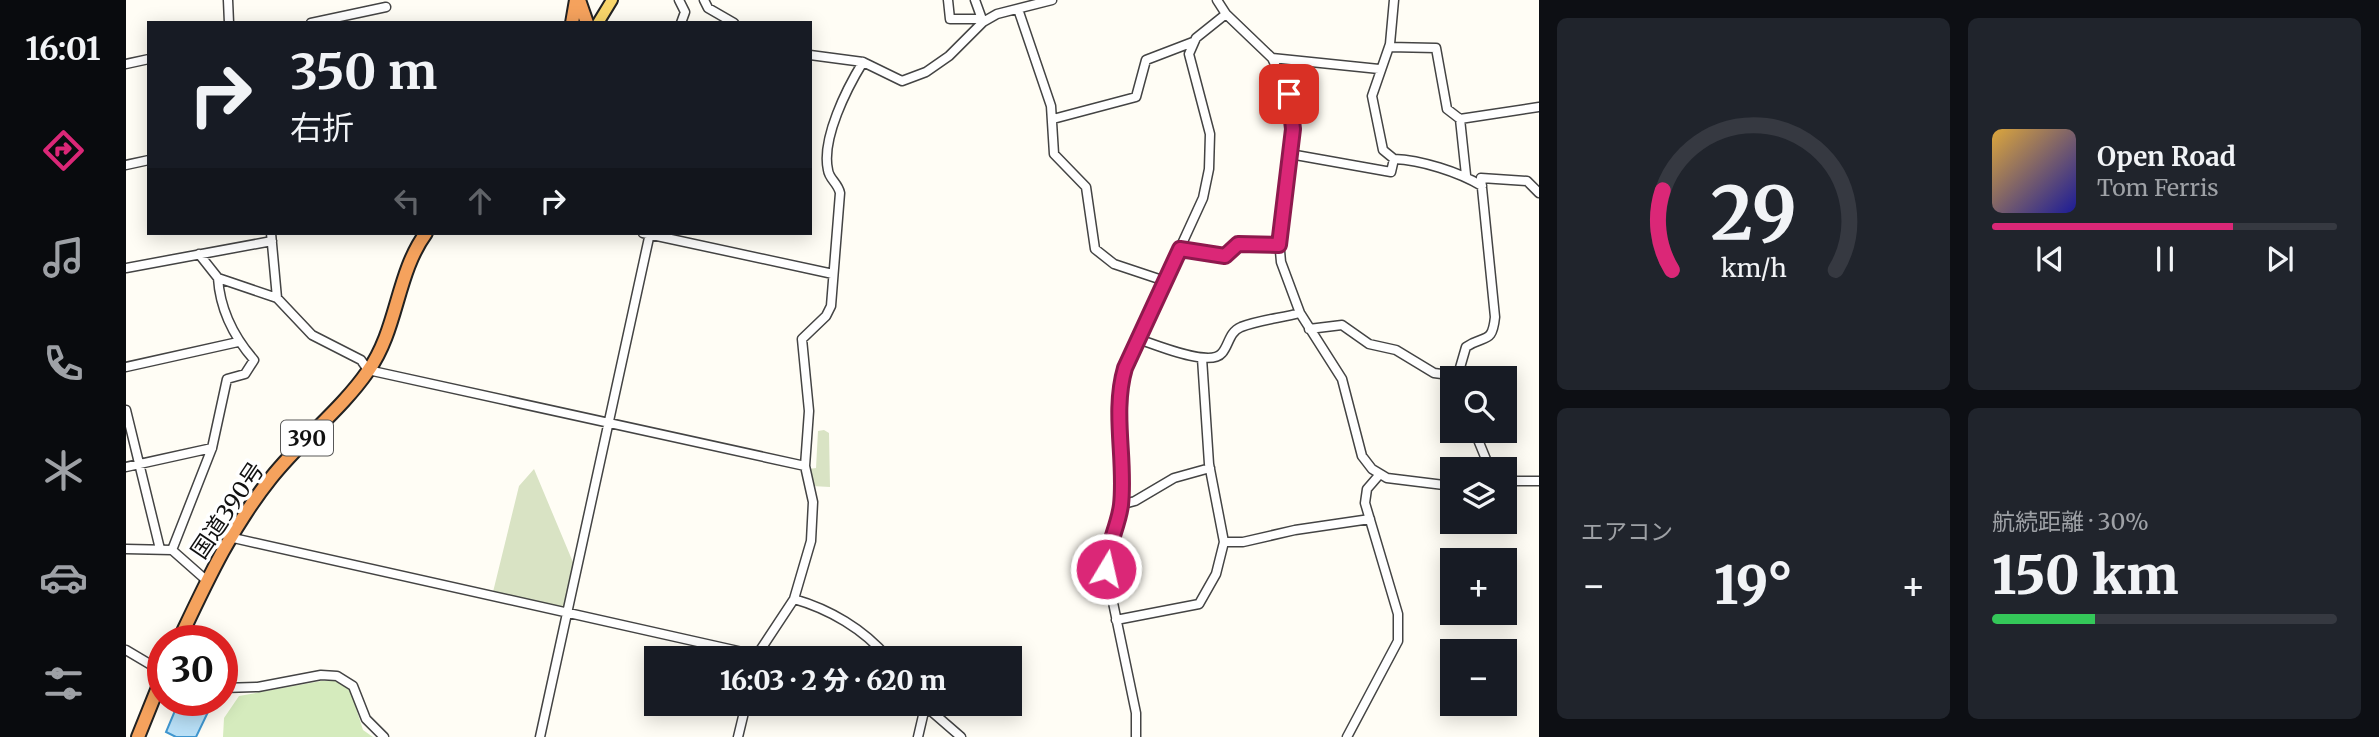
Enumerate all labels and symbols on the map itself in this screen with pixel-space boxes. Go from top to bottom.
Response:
pin [1259,64,1319,124]
road number: 390 [281,420,333,456]
street label: 国道390号 [184,456,270,564]
position arrow [1069,532,1143,606]
speed limit sign: 30 [147,625,238,716]

